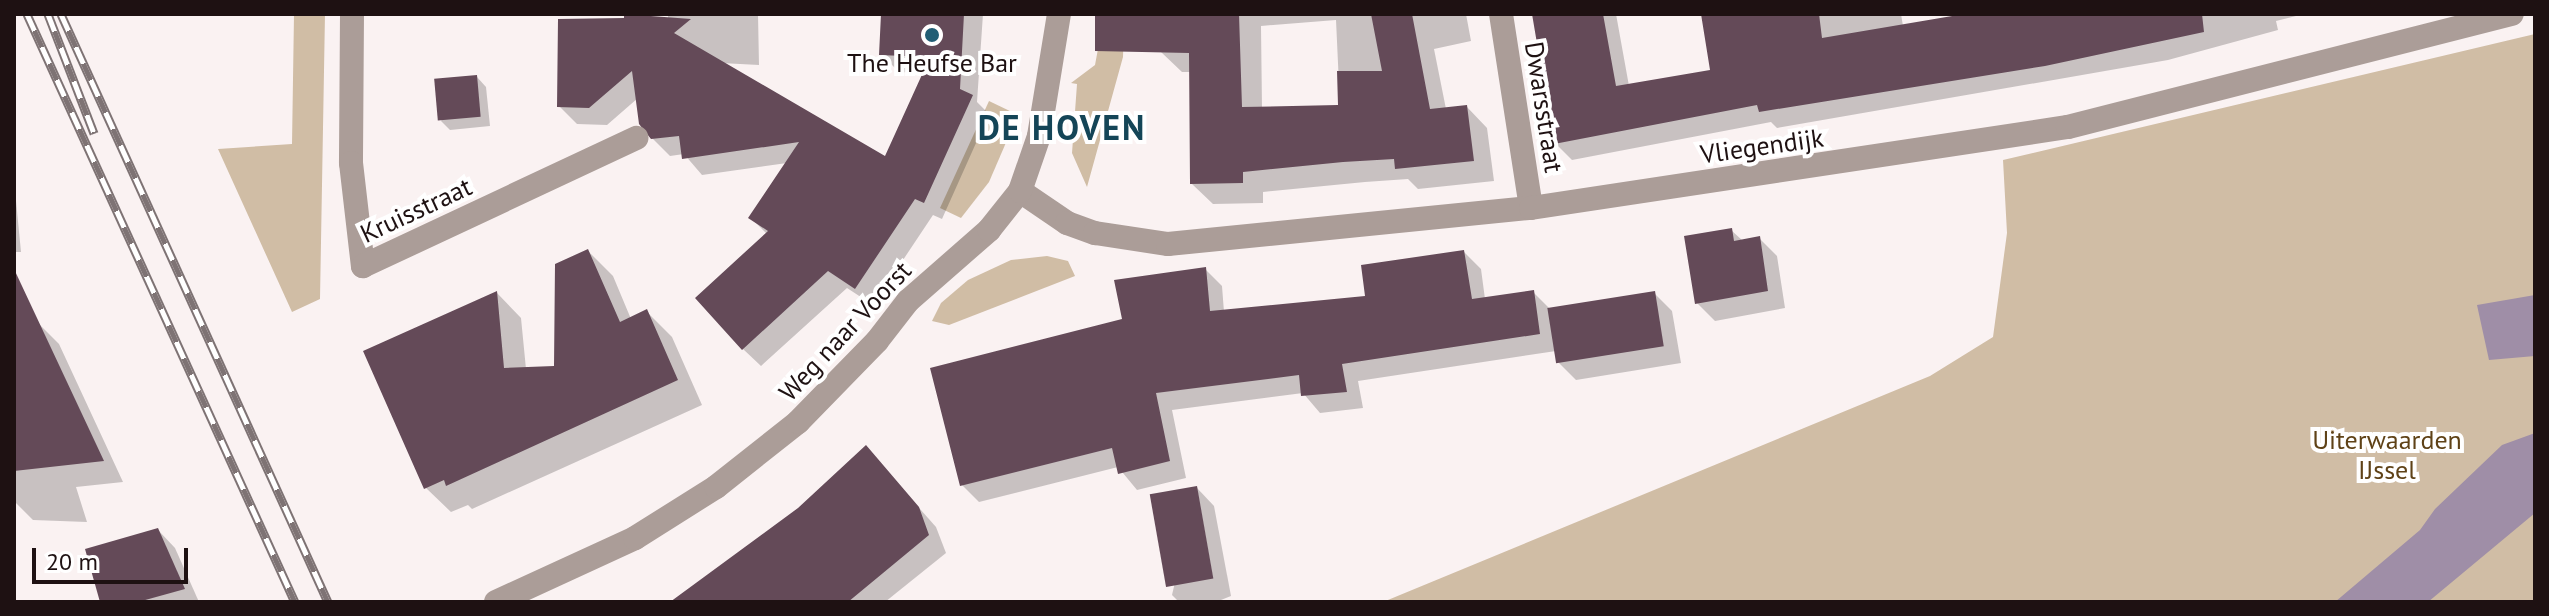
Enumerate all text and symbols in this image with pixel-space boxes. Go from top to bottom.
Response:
marker: The Heufse Bar [923,26,941,44]
street label: Dwarsstraat [1518,39,1570,175]
place label: The Heufse Bar [847,47,1017,79]
district label: DE HOVEN [978,108,1146,148]
street label: Vliegendijk [1698,122,1826,170]
street label: Kruisstraat [355,171,477,249]
street label: Weg naar Voorst [772,255,918,407]
park label: Uiterwaarden IJssel [2312,424,2462,486]
scale bar [36,532,192,582]
text: 20 m [46,546,98,577]

